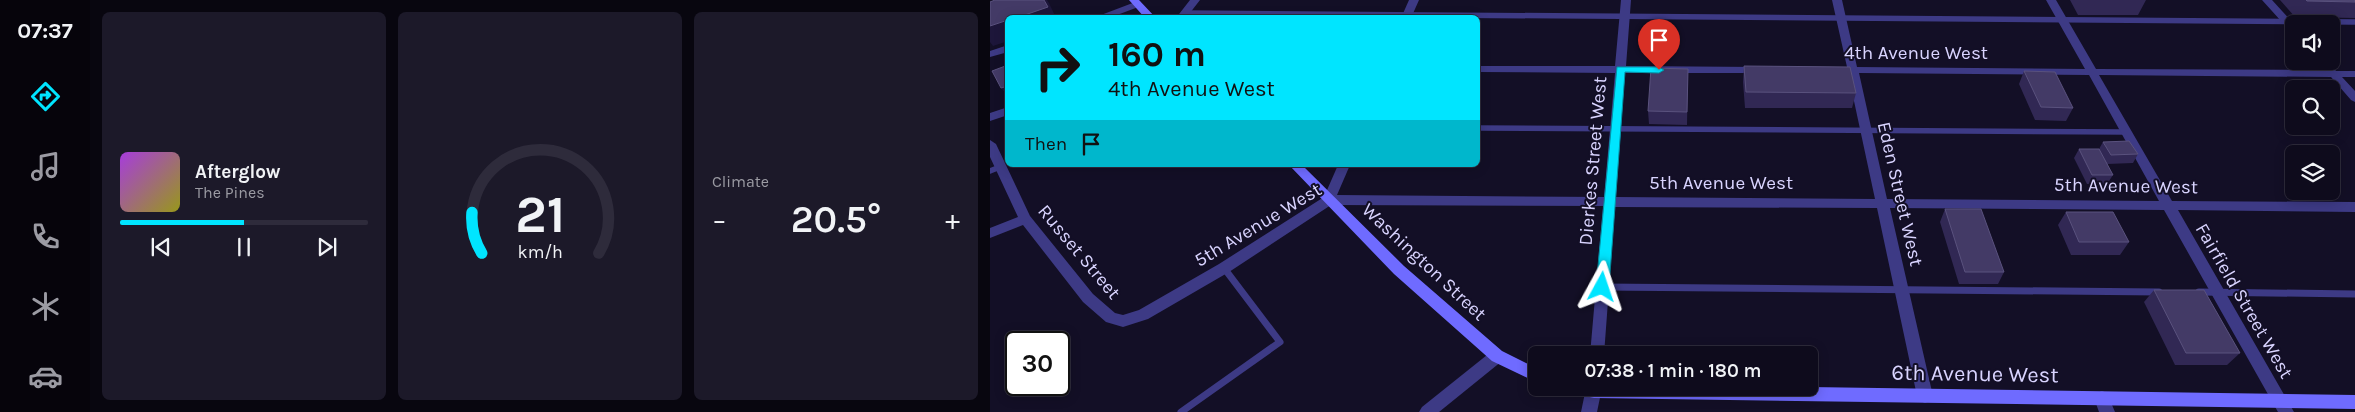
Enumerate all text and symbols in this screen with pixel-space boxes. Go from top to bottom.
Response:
map controls [2285,15,2340,200]
button: sound [2285,15,2340,70]
text: 07:37 [17,18,73,44]
pin [1638,19,1680,70]
icon: arrive [1645,26,1673,54]
text: 160 m [1108,34,1206,75]
icon: right [1025,35,1090,100]
street label: 4th Avenue West [1844,42,1988,64]
text: 4th Avenue West [1108,76,1275,102]
street label: Dierkes Street West [1575,76,1611,246]
icon: directions [28,79,63,114]
button: search [2285,80,2340,135]
street label: Eden Street West [1873,120,1927,268]
icon: arrive [1077,130,1105,158]
text: Then [1025,133,1067,155]
button: layers [2285,145,2340,200]
icon: music [28,149,63,184]
text: Afterglow [195,161,281,183]
text: Climate [712,172,769,191]
street label: 5th Avenue West [1649,172,1793,194]
street label: 5th Avenue West [2054,174,2198,198]
street label: 5th Avenue West [1191,178,1325,272]
text: The Pines [195,183,265,202]
text: 21 [515,184,565,245]
text: 20.5° [791,197,881,242]
street label: Washington Street [1357,199,1491,325]
street label: Russet Street [1033,200,1125,304]
text: − [712,203,727,236]
text: + [945,203,960,236]
icon: phone [28,219,63,254]
street label: Fairfield Street West [2191,220,2297,382]
icon: previous [147,233,175,261]
icon: pause [230,233,258,261]
icon: next [313,233,341,261]
text: km/h [517,242,563,263]
position arrow [1575,260,1627,312]
icon: climate [28,289,63,324]
speed limit sign: 30 [1005,331,1070,396]
icon: car [28,359,63,394]
text: 07:38 · 1 min · 180 m [1585,360,1761,382]
street label: 6th Avenue West [1891,360,2059,388]

